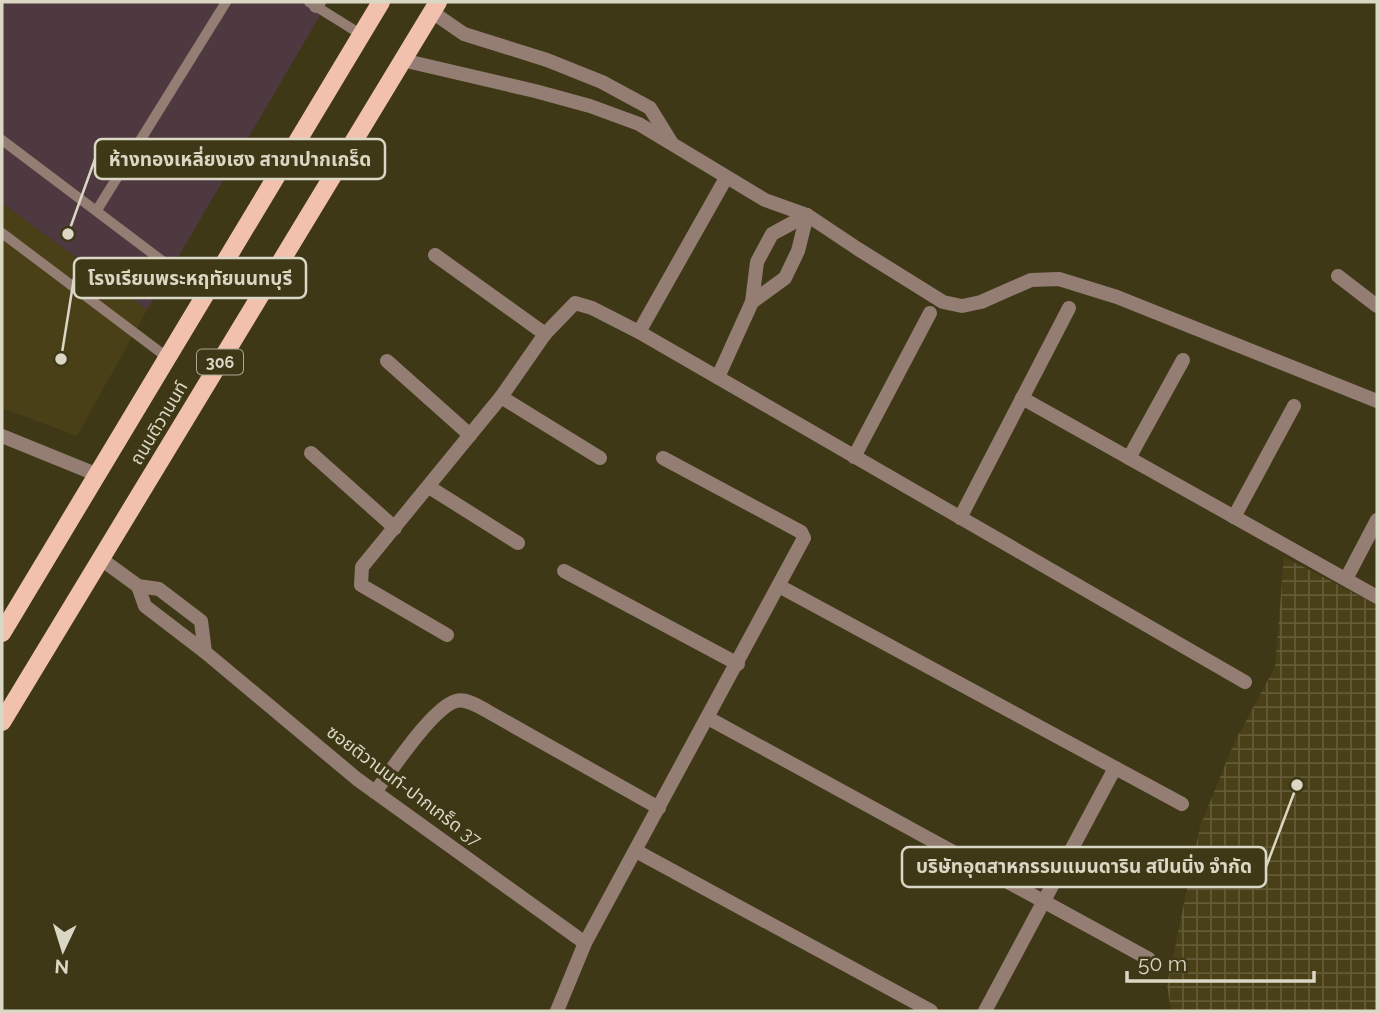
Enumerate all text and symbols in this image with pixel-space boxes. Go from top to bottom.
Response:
callout: ห้างทองเหลี่ยงเฮง สาขาปากเกร็ด [95,139,385,179]
text: ห้างทองเหลี่ยงเฮง สาขาปากเกร็ด [109,146,371,170]
callout: โรงเรียนพระหฤทัยนนทบุรี [74,258,306,298]
text: โรงเรียนพระหฤทัยนนทบุรี [88,267,292,290]
road number: 306 [197,350,243,374]
street label: ถนนติวานนท์ [125,377,192,468]
street label: ซอยติวานนท์-ปากเกร็ด 37 [323,721,486,851]
callout: บริษัทอุตสาหกรรมแมนดาริน สปินนิ่ง จำกัด [902,847,1266,887]
text: บริษัทอุตสาหกรรมแมนดาริน สปินนิ่ง จำกัด [916,854,1252,878]
north arrow [28,915,98,985]
scale bar [1127,940,1314,984]
text: 50 m [1138,951,1187,976]
text: N [54,955,70,978]

